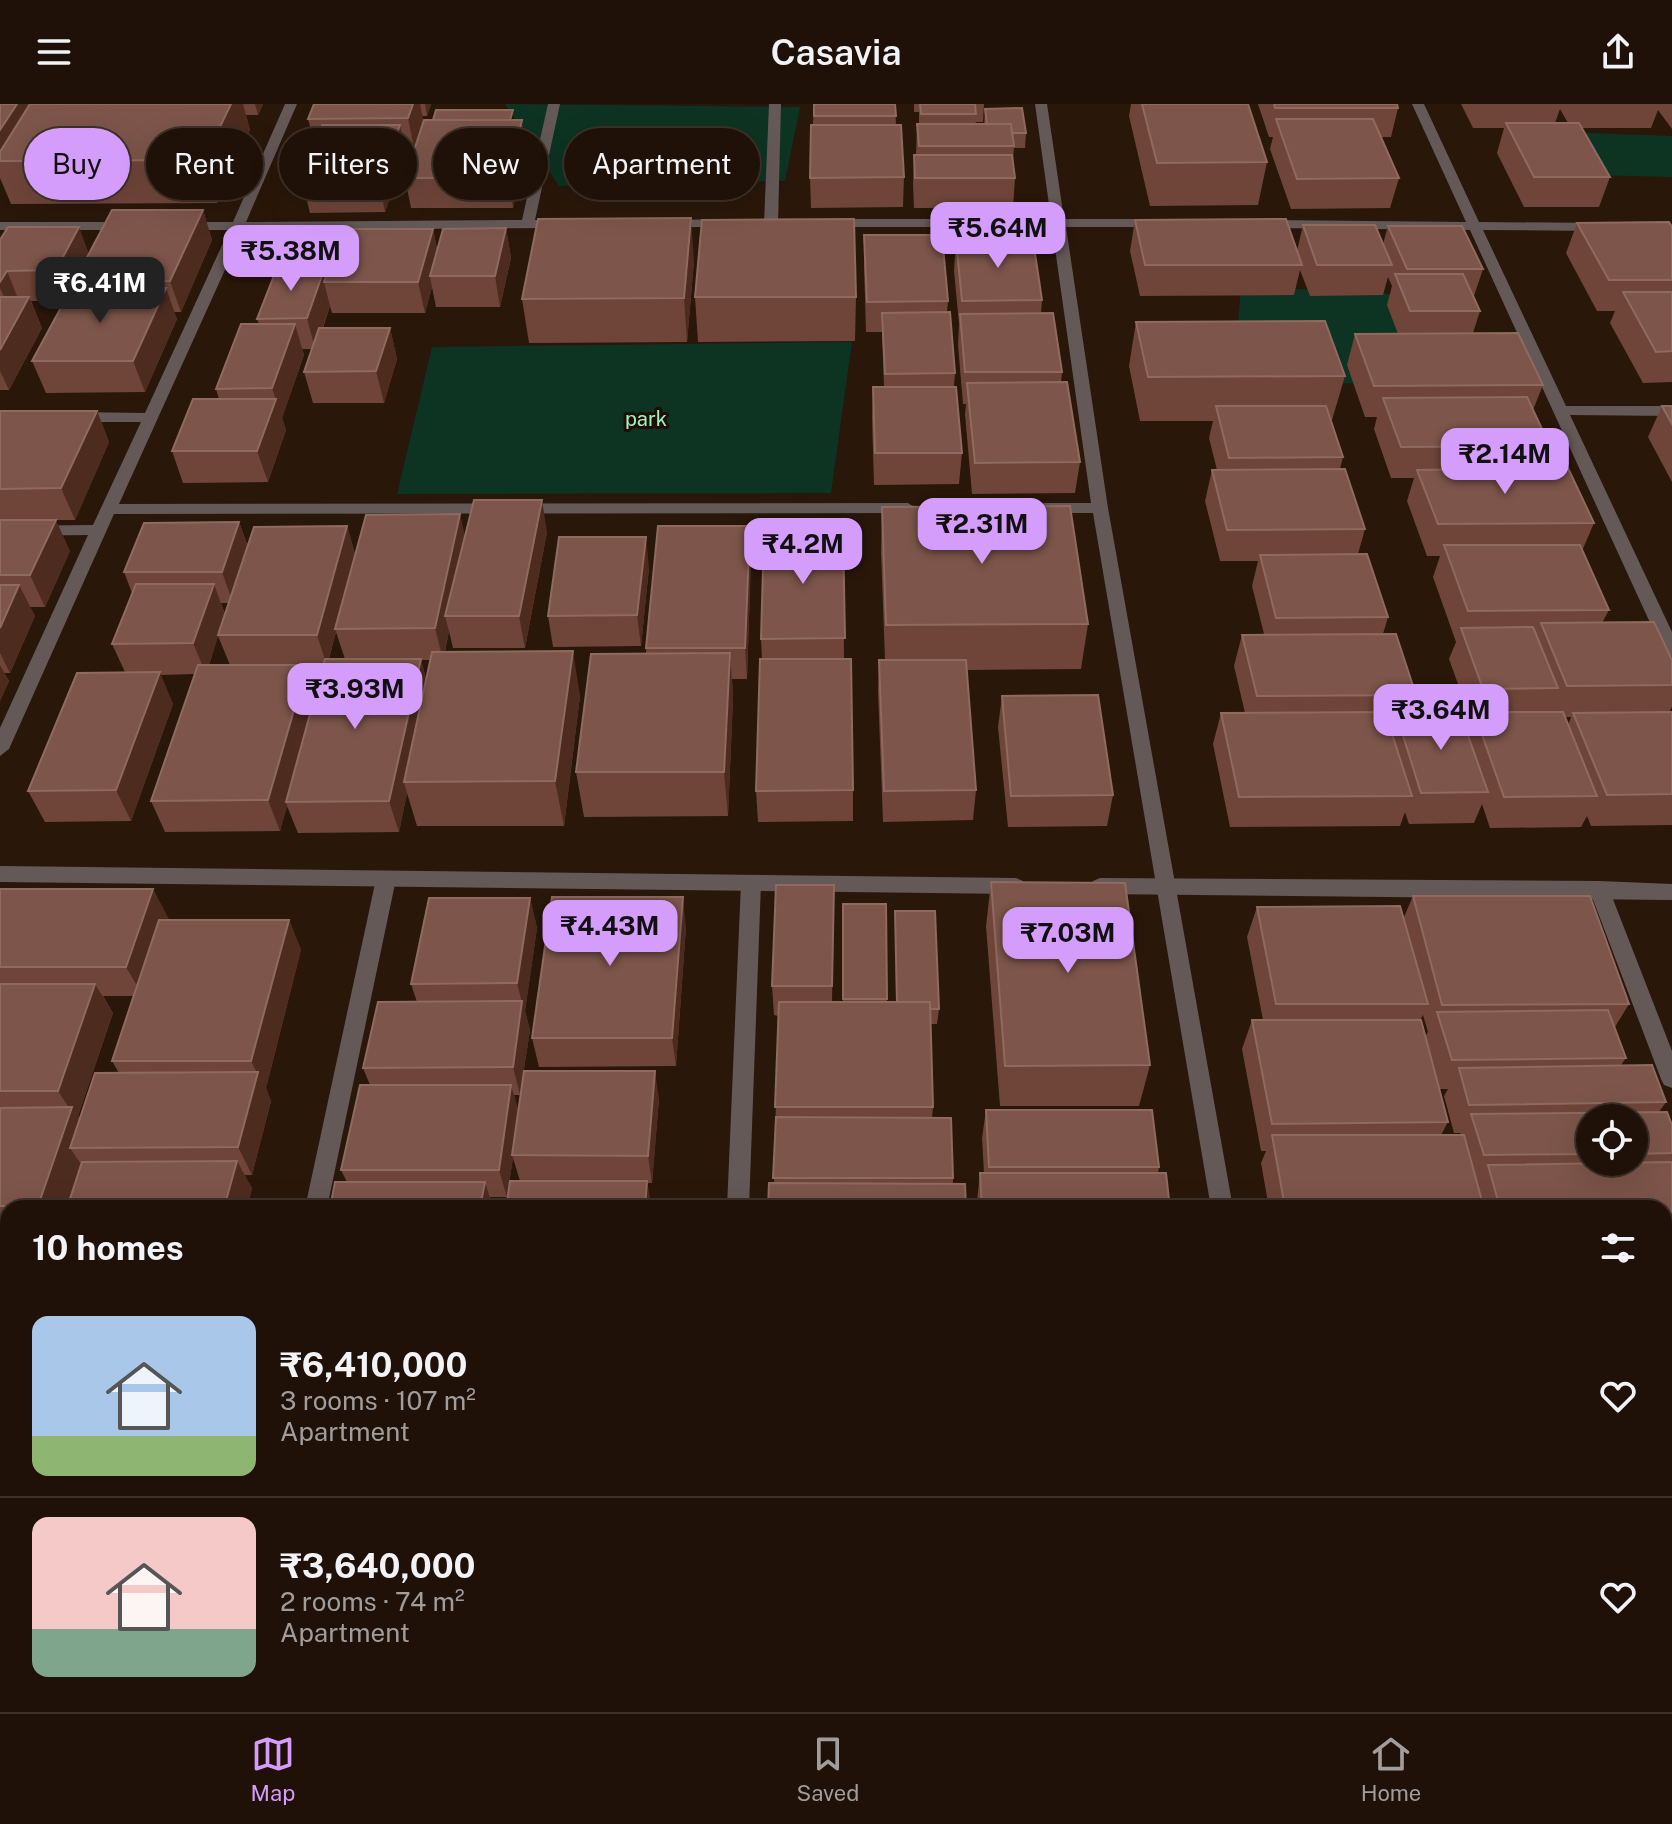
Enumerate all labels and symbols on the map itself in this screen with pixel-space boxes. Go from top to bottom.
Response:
pin: ₹5.64M [933,202,1063,270]
pin: ₹5.38M [226,225,356,293]
pin: ₹6.41M [35,257,165,325]
park label: park [625,407,667,431]
pin: ₹2.14M [1440,428,1570,496]
pin: ₹2.31M [917,498,1047,566]
pin: ₹4.2M [747,518,859,586]
pin: ₹3.93M [290,663,420,731]
pin: ₹3.64M [1376,684,1506,752]
pin: ₹4.43M [545,900,675,968]
pin: ₹7.03M [1003,907,1133,975]

